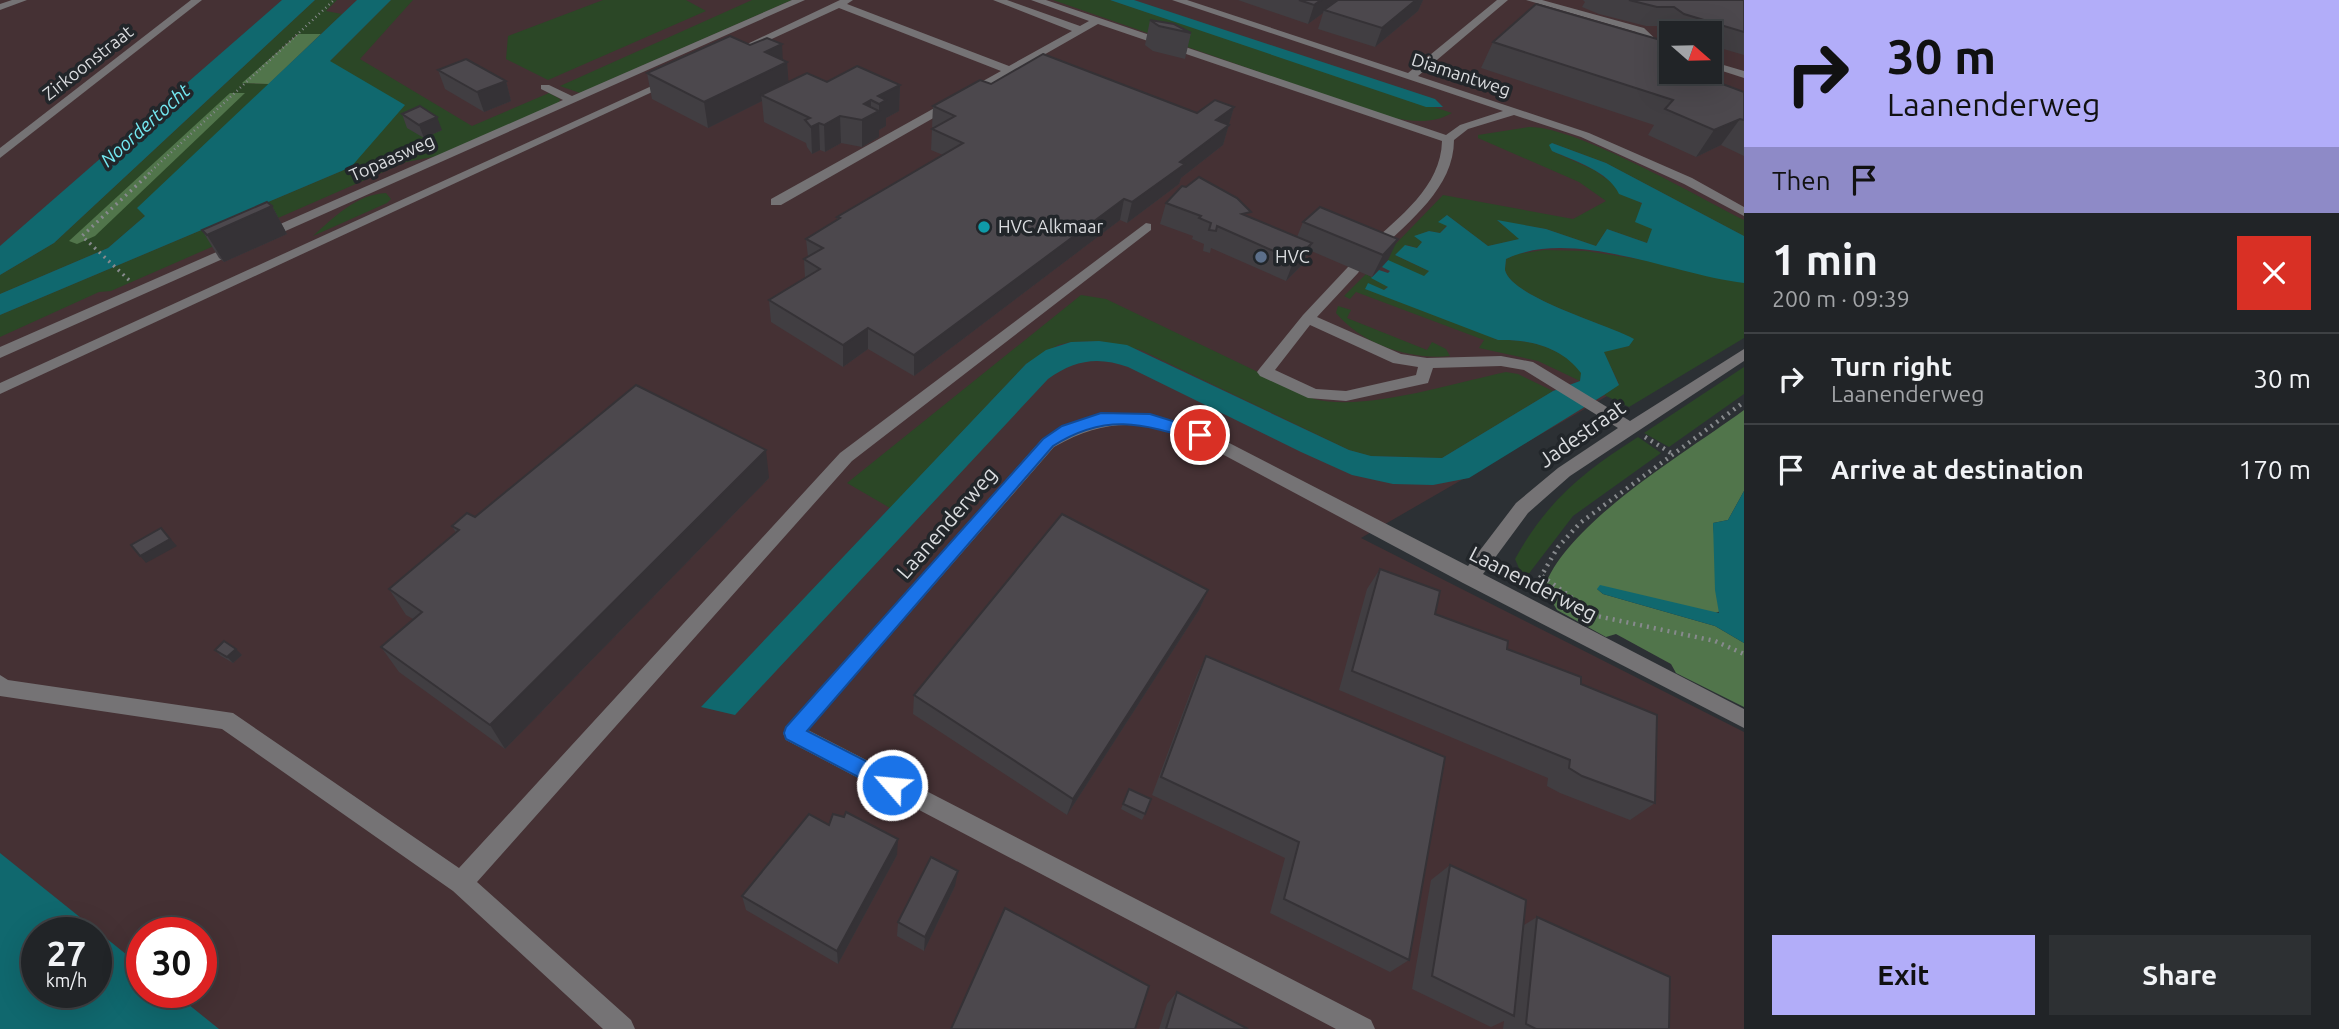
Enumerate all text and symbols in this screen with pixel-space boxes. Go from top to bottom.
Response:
street label: Zirkoonstraat [38,21,136,104]
north arrow [1659,21,1722,84]
map controls [1659,21,1722,84]
icon: right [1772,28,1863,119]
text: 30 m [1887,28,1996,83]
street label: Diamantweg [1409,49,1513,99]
water label: Noordertocht [96,79,195,171]
text: Laanenderweg [1887,86,2100,122]
street label: Topaasweg [346,129,437,185]
icon: arrive [1845,161,1883,199]
text: Then [1772,166,1831,195]
place label: HVC Alkmaar [998,216,1103,236]
marker: HVC Alkmaar [976,219,992,235]
text: 1 min [1772,236,1878,283]
button: close [2237,236,2311,310]
place label: HVC [1275,246,1310,266]
marker: HVC [1253,249,1269,265]
text: 200 m · 09:39 [1772,286,1910,311]
text: Turn right [1831,352,1952,381]
icon: right [1772,360,1810,398]
text: 30 m [2253,364,2311,393]
text: Laanenderweg [1831,381,1984,406]
street label: Jadestraat [1534,395,1629,472]
pin [1170,405,1230,465]
icon: arrive [1181,416,1219,454]
icon: arrive [1772,451,1810,489]
text: Arrive at destination [1831,455,2084,484]
text: 170 m [2239,455,2311,484]
street label: Laanenderweg [891,462,1001,583]
street label: Laanenderweg [1466,541,1601,626]
position arrow [855,748,929,822]
speed limit sign: 30 [126,917,217,1008]
text: 27 [47,933,86,973]
button: Exit [1772,935,2035,1015]
button: Share [2049,935,2311,1015]
text: km/h [46,970,87,990]

